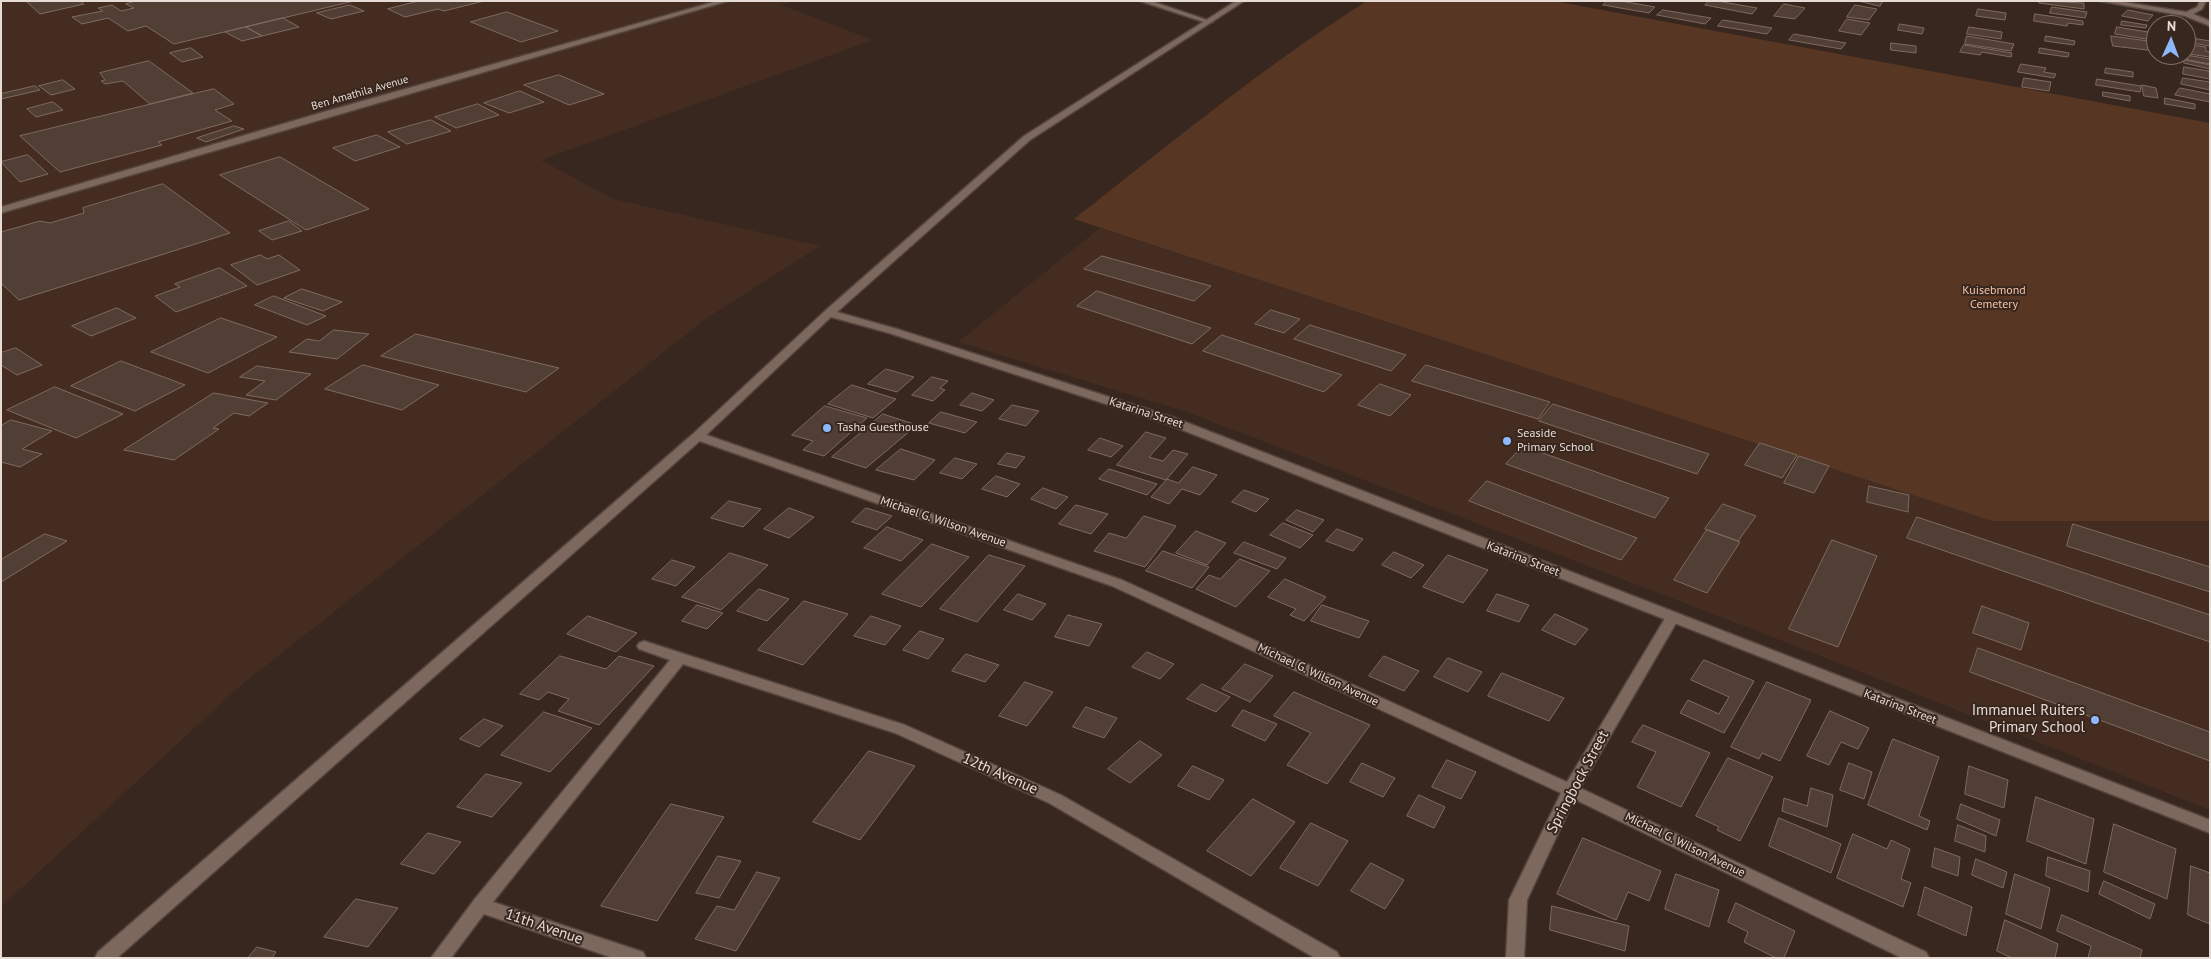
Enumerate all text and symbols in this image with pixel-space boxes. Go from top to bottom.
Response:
north arrow [2146,15,2196,65]
text: N [2167,17,2176,35]
street label: Ben Amathila Avenue [310,73,410,113]
park label: Kuisebmond Cemetery [1962,284,2026,312]
street label: Katarina Street [1107,394,1185,432]
place label: Tasha Guesthouse [837,421,929,435]
marker: Tasha Guesthouse [821,422,833,434]
place label: Seaside Primary School [1517,427,1594,455]
marker: Seaside Primary School [1501,435,1513,447]
street label: Michael G. Wilson Avenue [878,494,1008,550]
street label: Katarina Street [1485,539,1561,579]
street label: Michael G. Wilson Avenue [1255,641,1381,709]
street label: Katarina Street [1862,687,1938,727]
place label: Immanuel Ruiters Primary School [1972,702,2085,737]
marker: Immanuel Ruiters Primary School [2089,714,2101,726]
street label: Springbock Street [1543,728,1613,836]
street label: 12th Avenue [960,749,1040,799]
street label: Michael G. Wilson Avenue [1623,810,1747,880]
street label: 11th Avenue [503,905,585,949]

